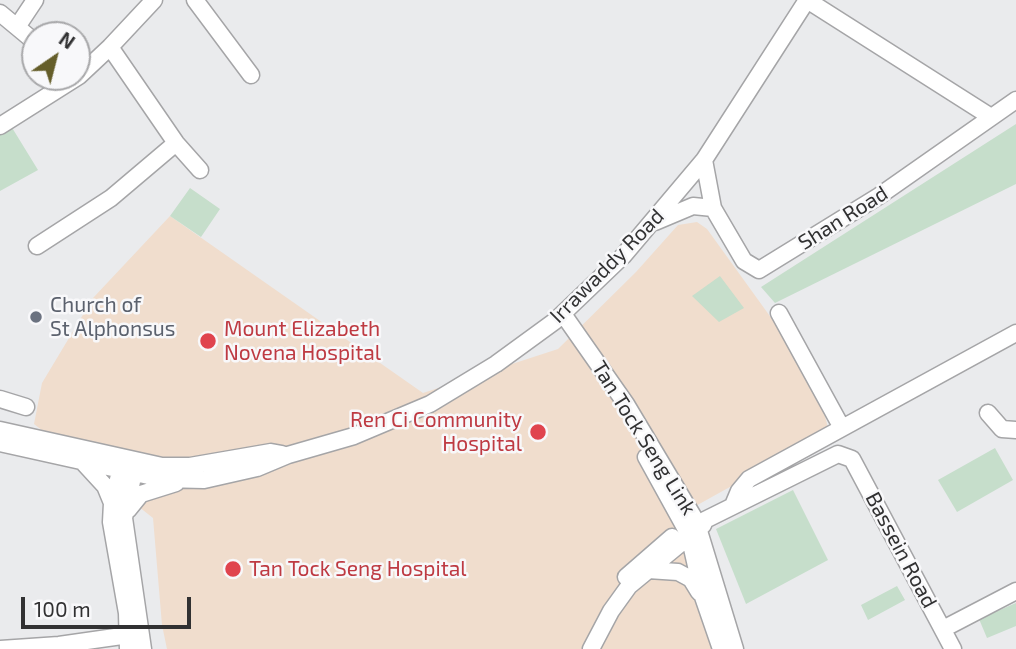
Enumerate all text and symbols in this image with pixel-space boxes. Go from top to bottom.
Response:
north arrow [21,21,91,91]
text: N [55,27,79,53]
street label: Shan Road [794,181,892,255]
street label: Irrawaddy Road [545,204,669,328]
place label: Church of St Alphonsus [50,292,175,342]
marker: Church of St Alphonsus [28,309,44,325]
place label: Mount Elizabeth Novena Hospital [224,316,381,366]
marker: Mount Elizabeth Novena Hospital [198,331,218,351]
street label: Tan Tock Seng Link [587,356,701,520]
place label: Ren Ci Community Hospital [350,407,522,457]
marker: Ren Ci Community Hospital [528,422,548,442]
street label: Bassein Road [860,488,942,612]
place label: Tan Tock Seng Hospital [249,556,466,582]
marker: Tan Tock Seng Hospital [223,559,243,579]
scale bar [24,582,194,626]
text: 100 m [34,596,91,621]

